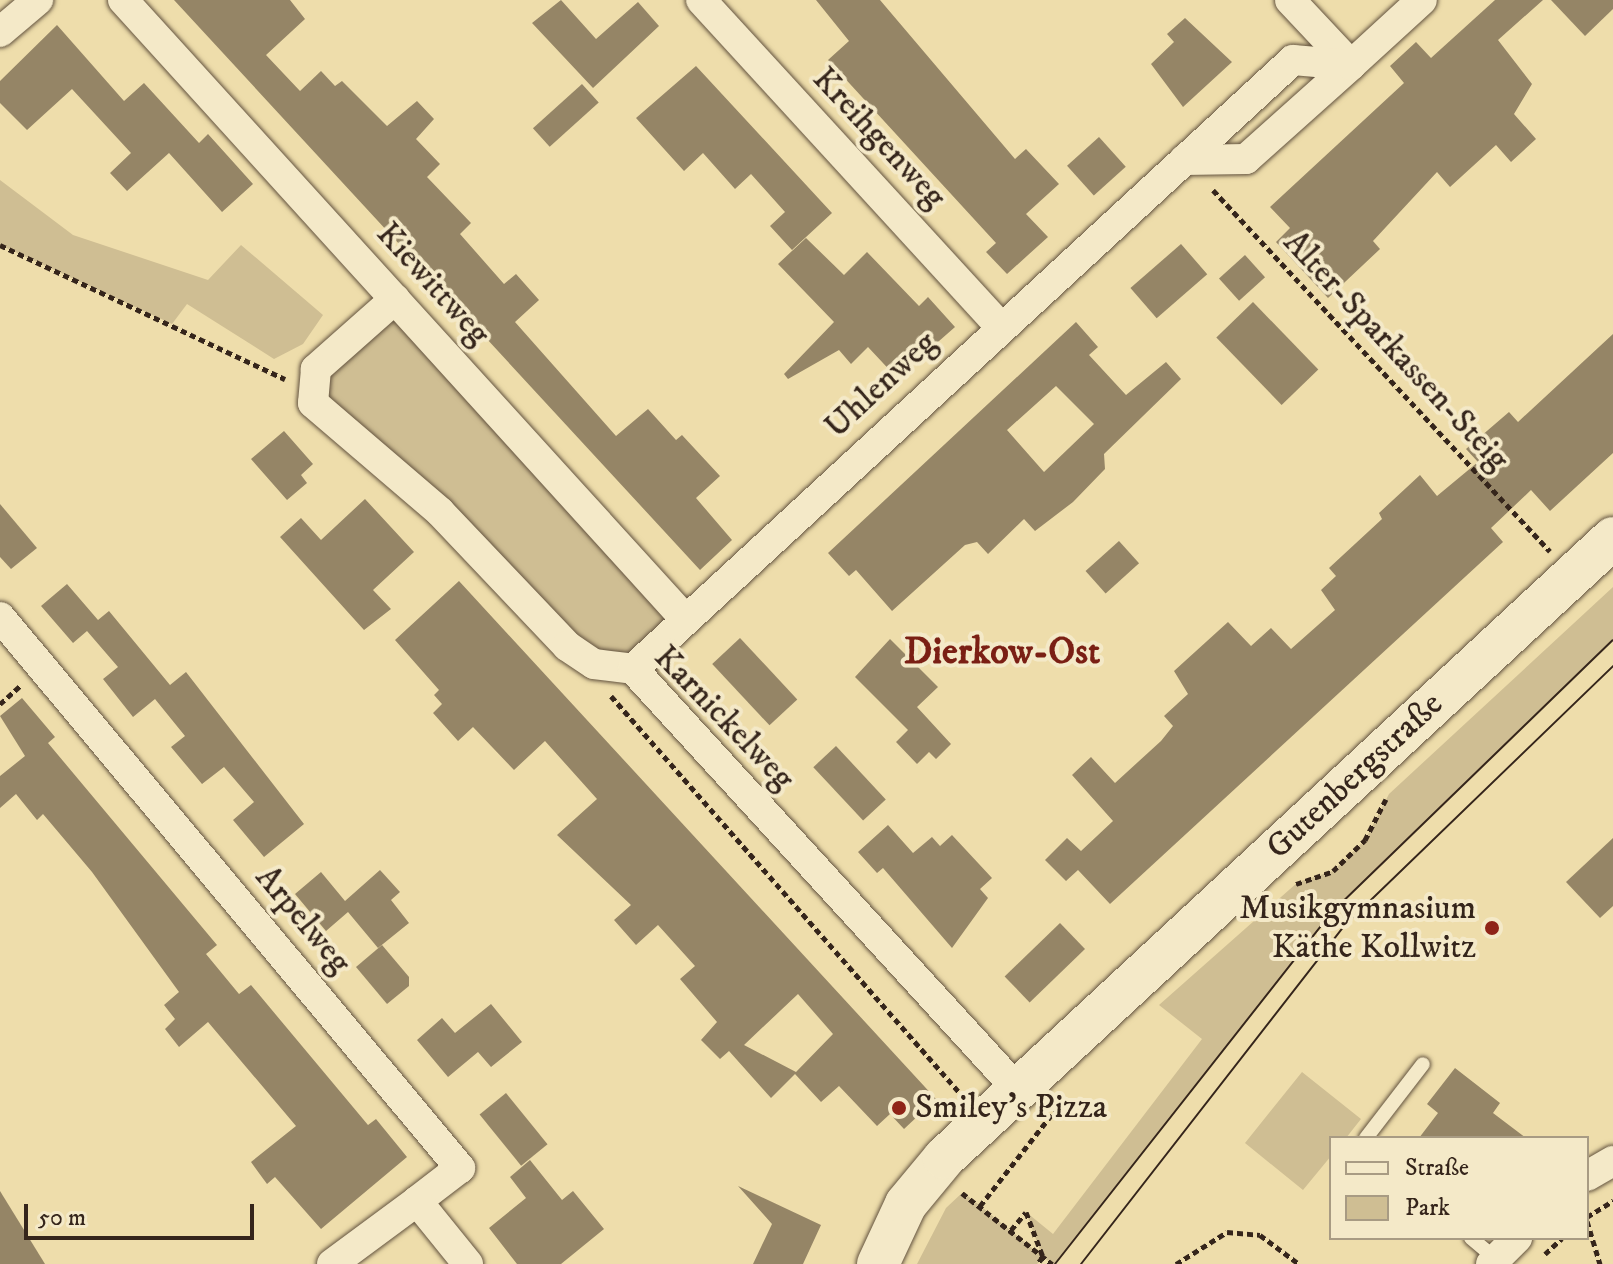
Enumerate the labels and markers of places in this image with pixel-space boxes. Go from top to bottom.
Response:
place label: Musikgymnasium Käthe Kollwitz [1239,888,1476,968]
marker: Musikgymnasium Käthe Kollwitz [1483,919,1501,937]
place label: Smiley's Pizza [915,1088,1107,1128]
marker: Smiley's Pizza [890,1099,908,1117]

